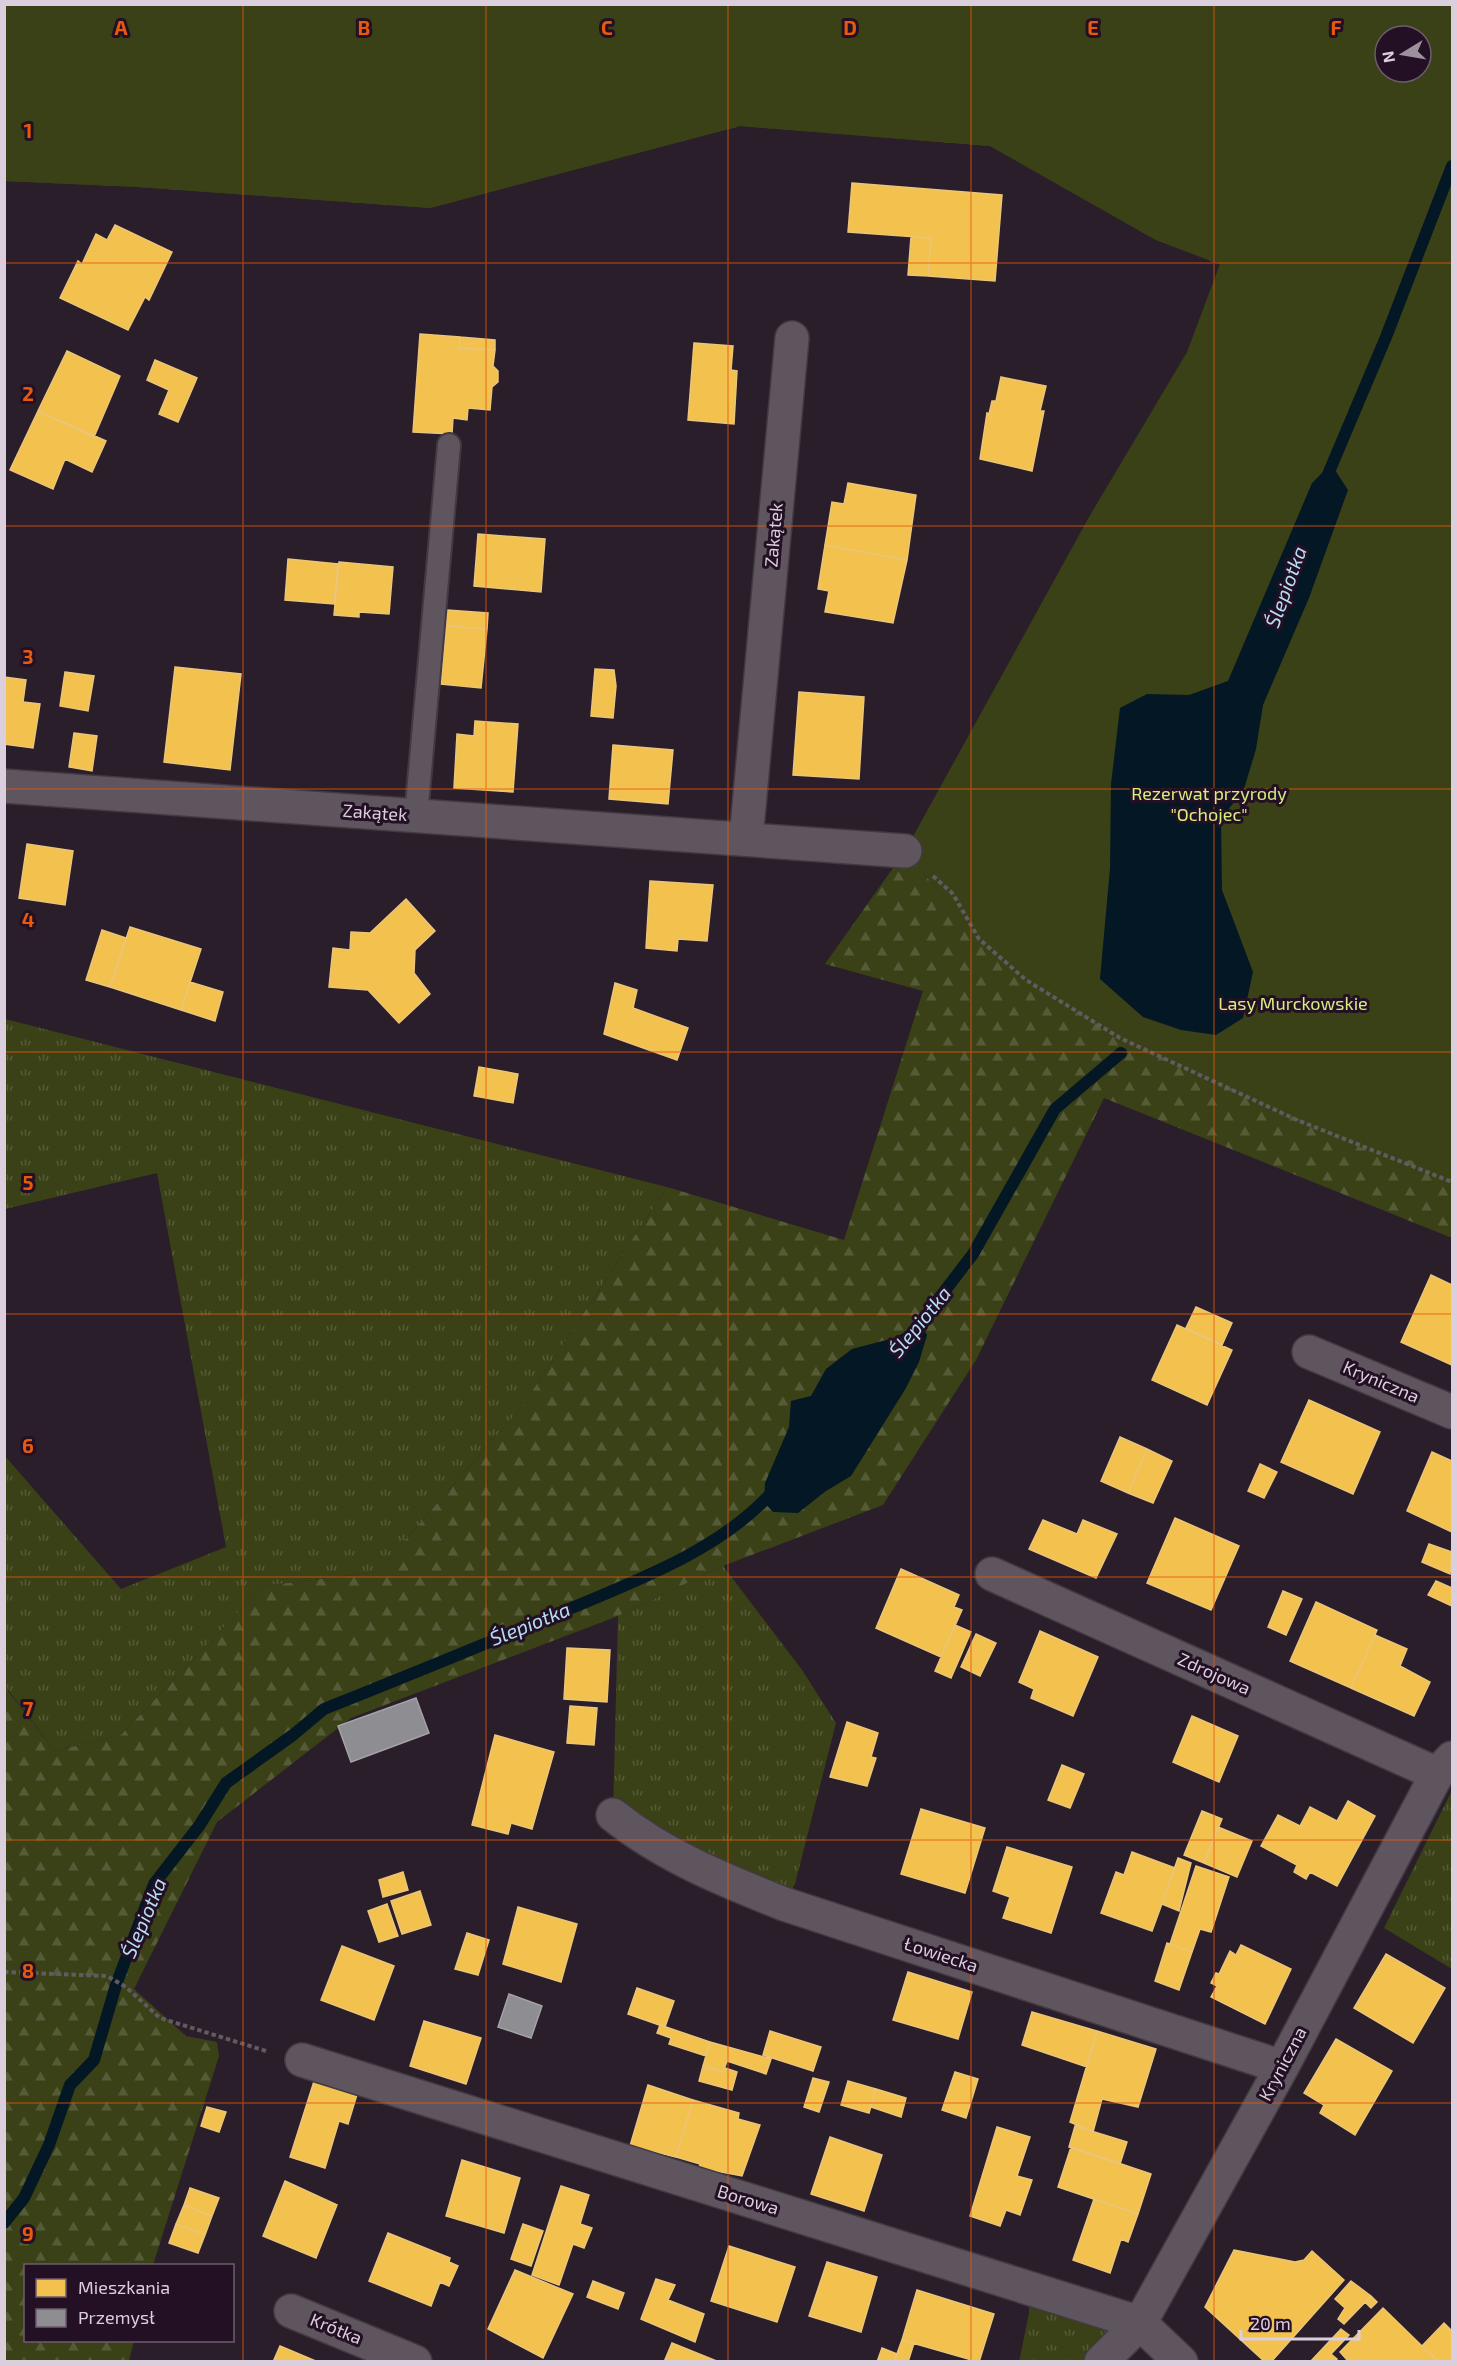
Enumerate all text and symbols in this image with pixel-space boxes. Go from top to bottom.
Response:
text: A [114,15,128,39]
text: B [358,15,370,39]
text: C [601,15,613,39]
text: D [843,15,857,39]
text: E [1087,15,1099,39]
text: F [1330,15,1342,39]
north arrow [1373,24,1433,84]
text: N [1377,49,1398,64]
text: 1 [24,118,32,142]
text: 2 [22,381,34,405]
street label: Zakątek [759,502,787,568]
water label: Ślepiotka [1259,543,1311,631]
text: 3 [22,644,34,668]
park label: Rezerwat przyrody "Ochojec" [1131,782,1287,825]
street label: Zakątek [342,799,408,825]
text: 4 [22,907,35,931]
park label: Lasy Murckowskie [1218,992,1368,1014]
text: 5 [22,1170,34,1194]
water label: Ślepiotka [883,1281,955,1362]
street label: Kryniczna [1340,1355,1423,1407]
text: 6 [22,1433,34,1457]
water label: Ślepiotka [486,1596,573,1650]
street label: Zdrojowa [1175,1647,1254,1699]
text: 7 [23,1696,34,1720]
water label: Ślepiotka [115,1874,171,1961]
street label: Łowiecka [902,1932,981,1976]
text: 8 [22,1958,34,1982]
street label: Kryniczna [1253,2023,1311,2104]
street label: Borowa [715,2179,782,2219]
text: 9 [22,2221,34,2245]
legend [24,2264,234,2342]
text: Mieszkania [78,2276,170,2298]
scale bar [1241,2303,1360,2341]
text: Przemysł [78,2306,155,2328]
street label: Krótka [307,2308,365,2348]
text: 20 m [1250,2312,1291,2334]

